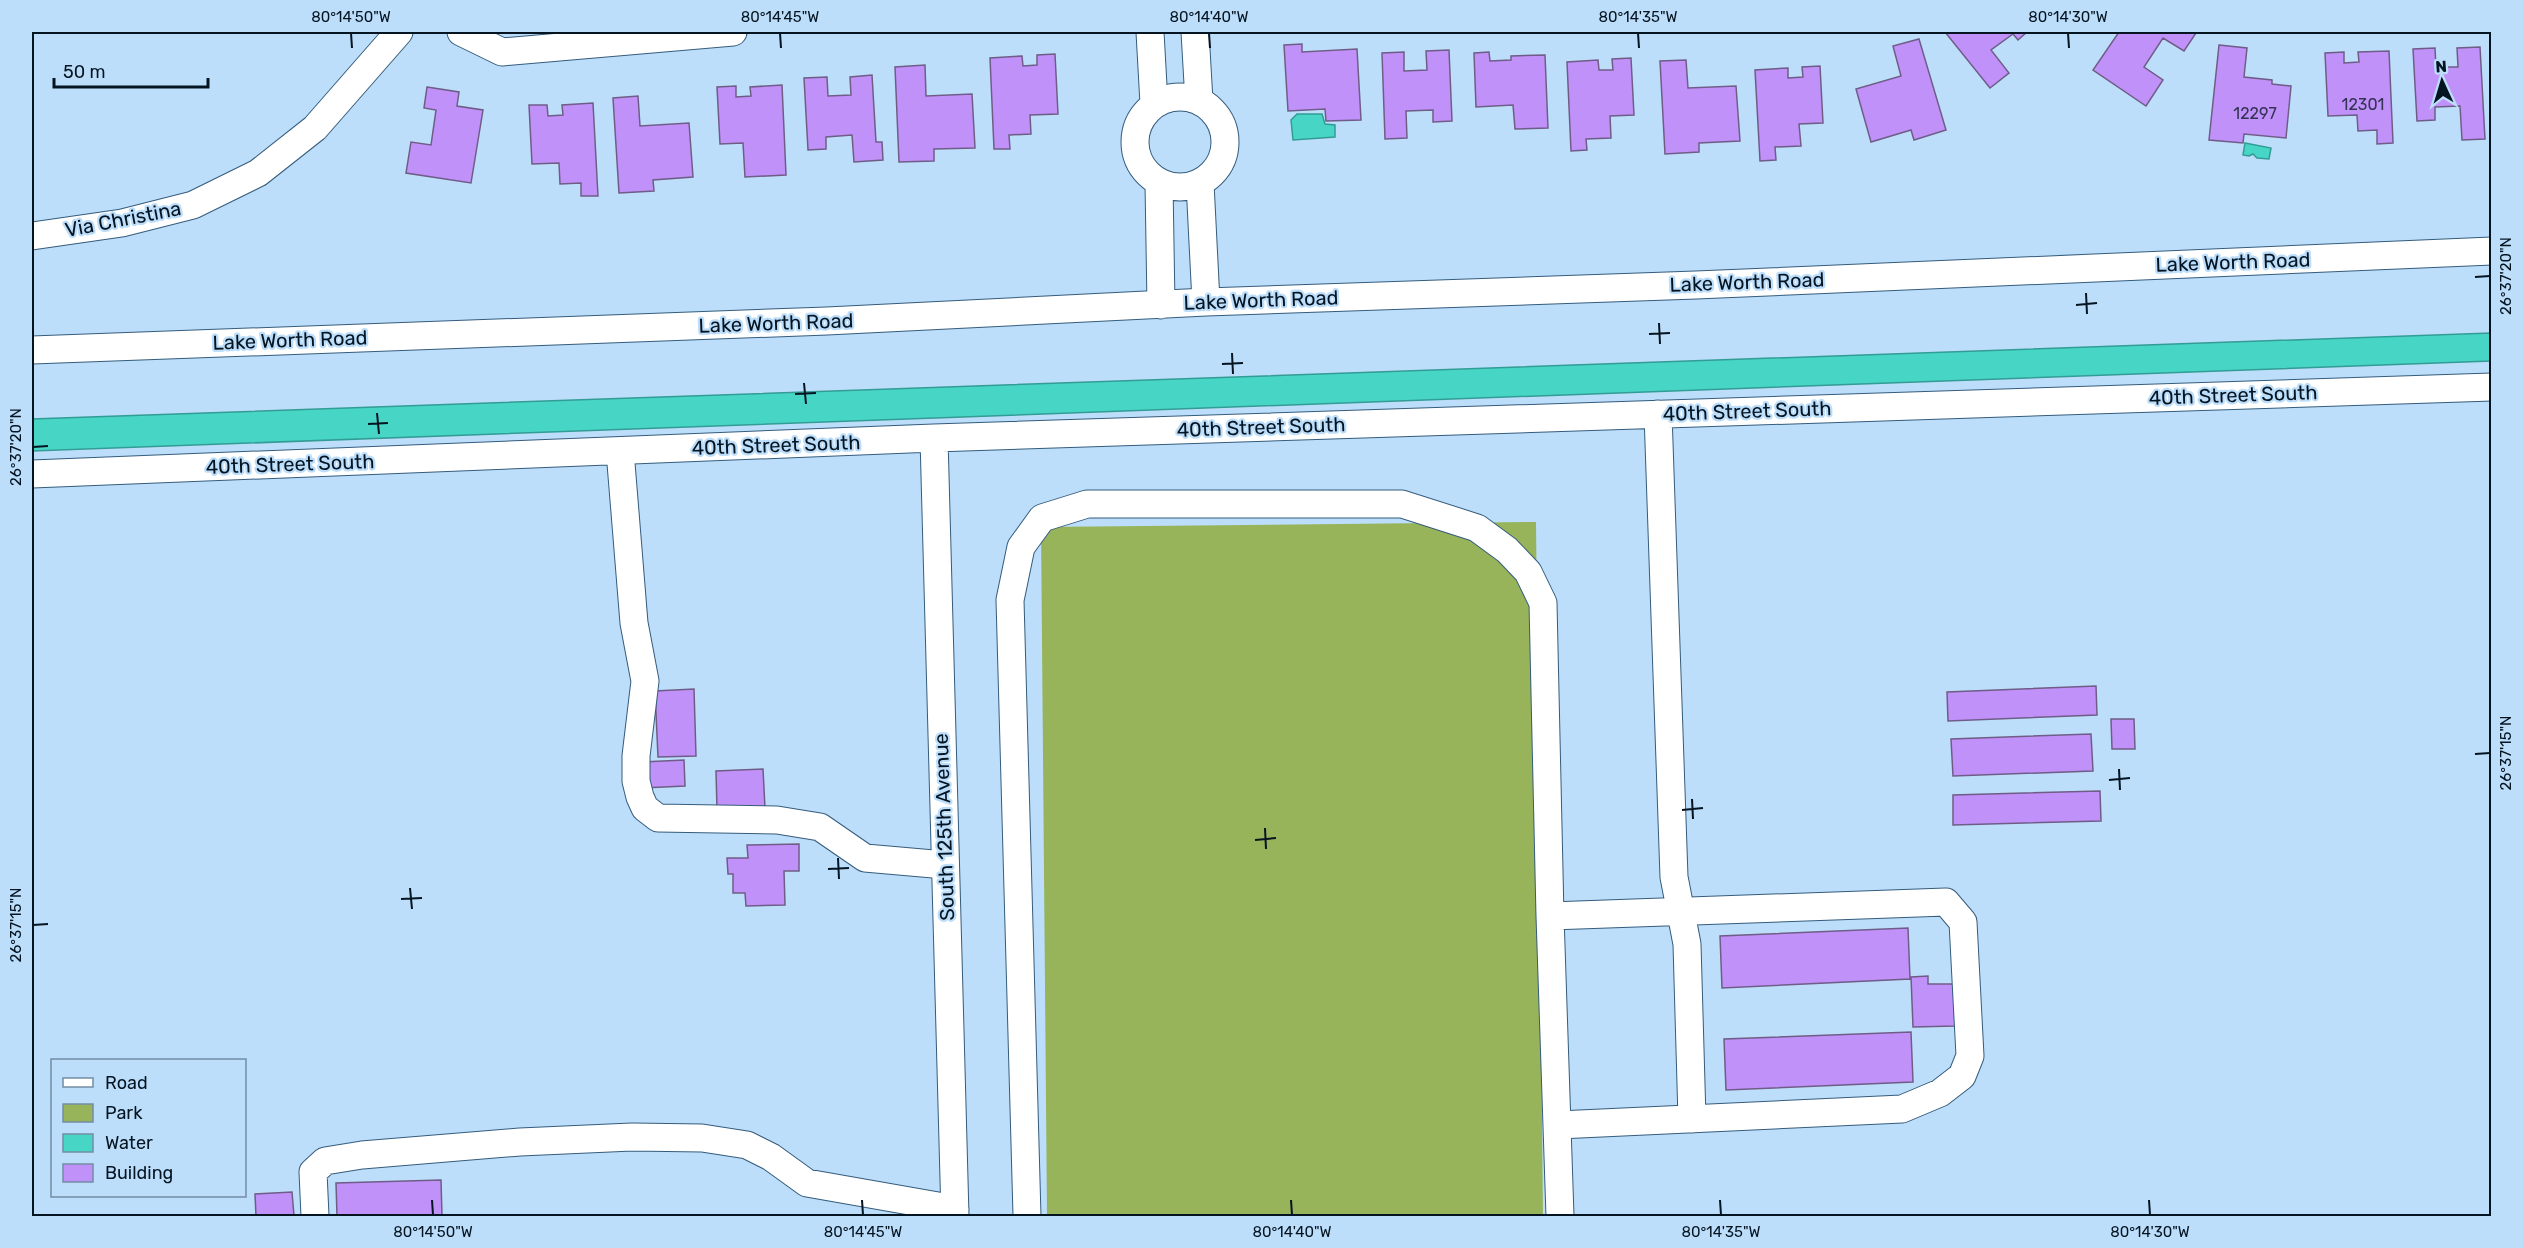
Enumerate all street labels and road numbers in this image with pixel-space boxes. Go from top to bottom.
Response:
street label: Via Christina [63,196,183,242]
street label: Lake Worth Road [2155,247,2311,277]
street label: Lake Worth Road [1669,267,1825,297]
street label: Lake Worth Road [1183,285,1339,315]
street label: Lake Worth Road [698,308,854,338]
street label: Lake Worth Road [212,325,368,355]
street label: 40th Street South [2148,380,2318,410]
street label: 40th Street South [1662,396,1832,426]
street label: 40th Street South [1176,412,1346,442]
street label: 40th Street South [691,430,861,460]
street label: 40th Street South [205,449,375,479]
street label: South 125th Avenue [929,733,959,921]

